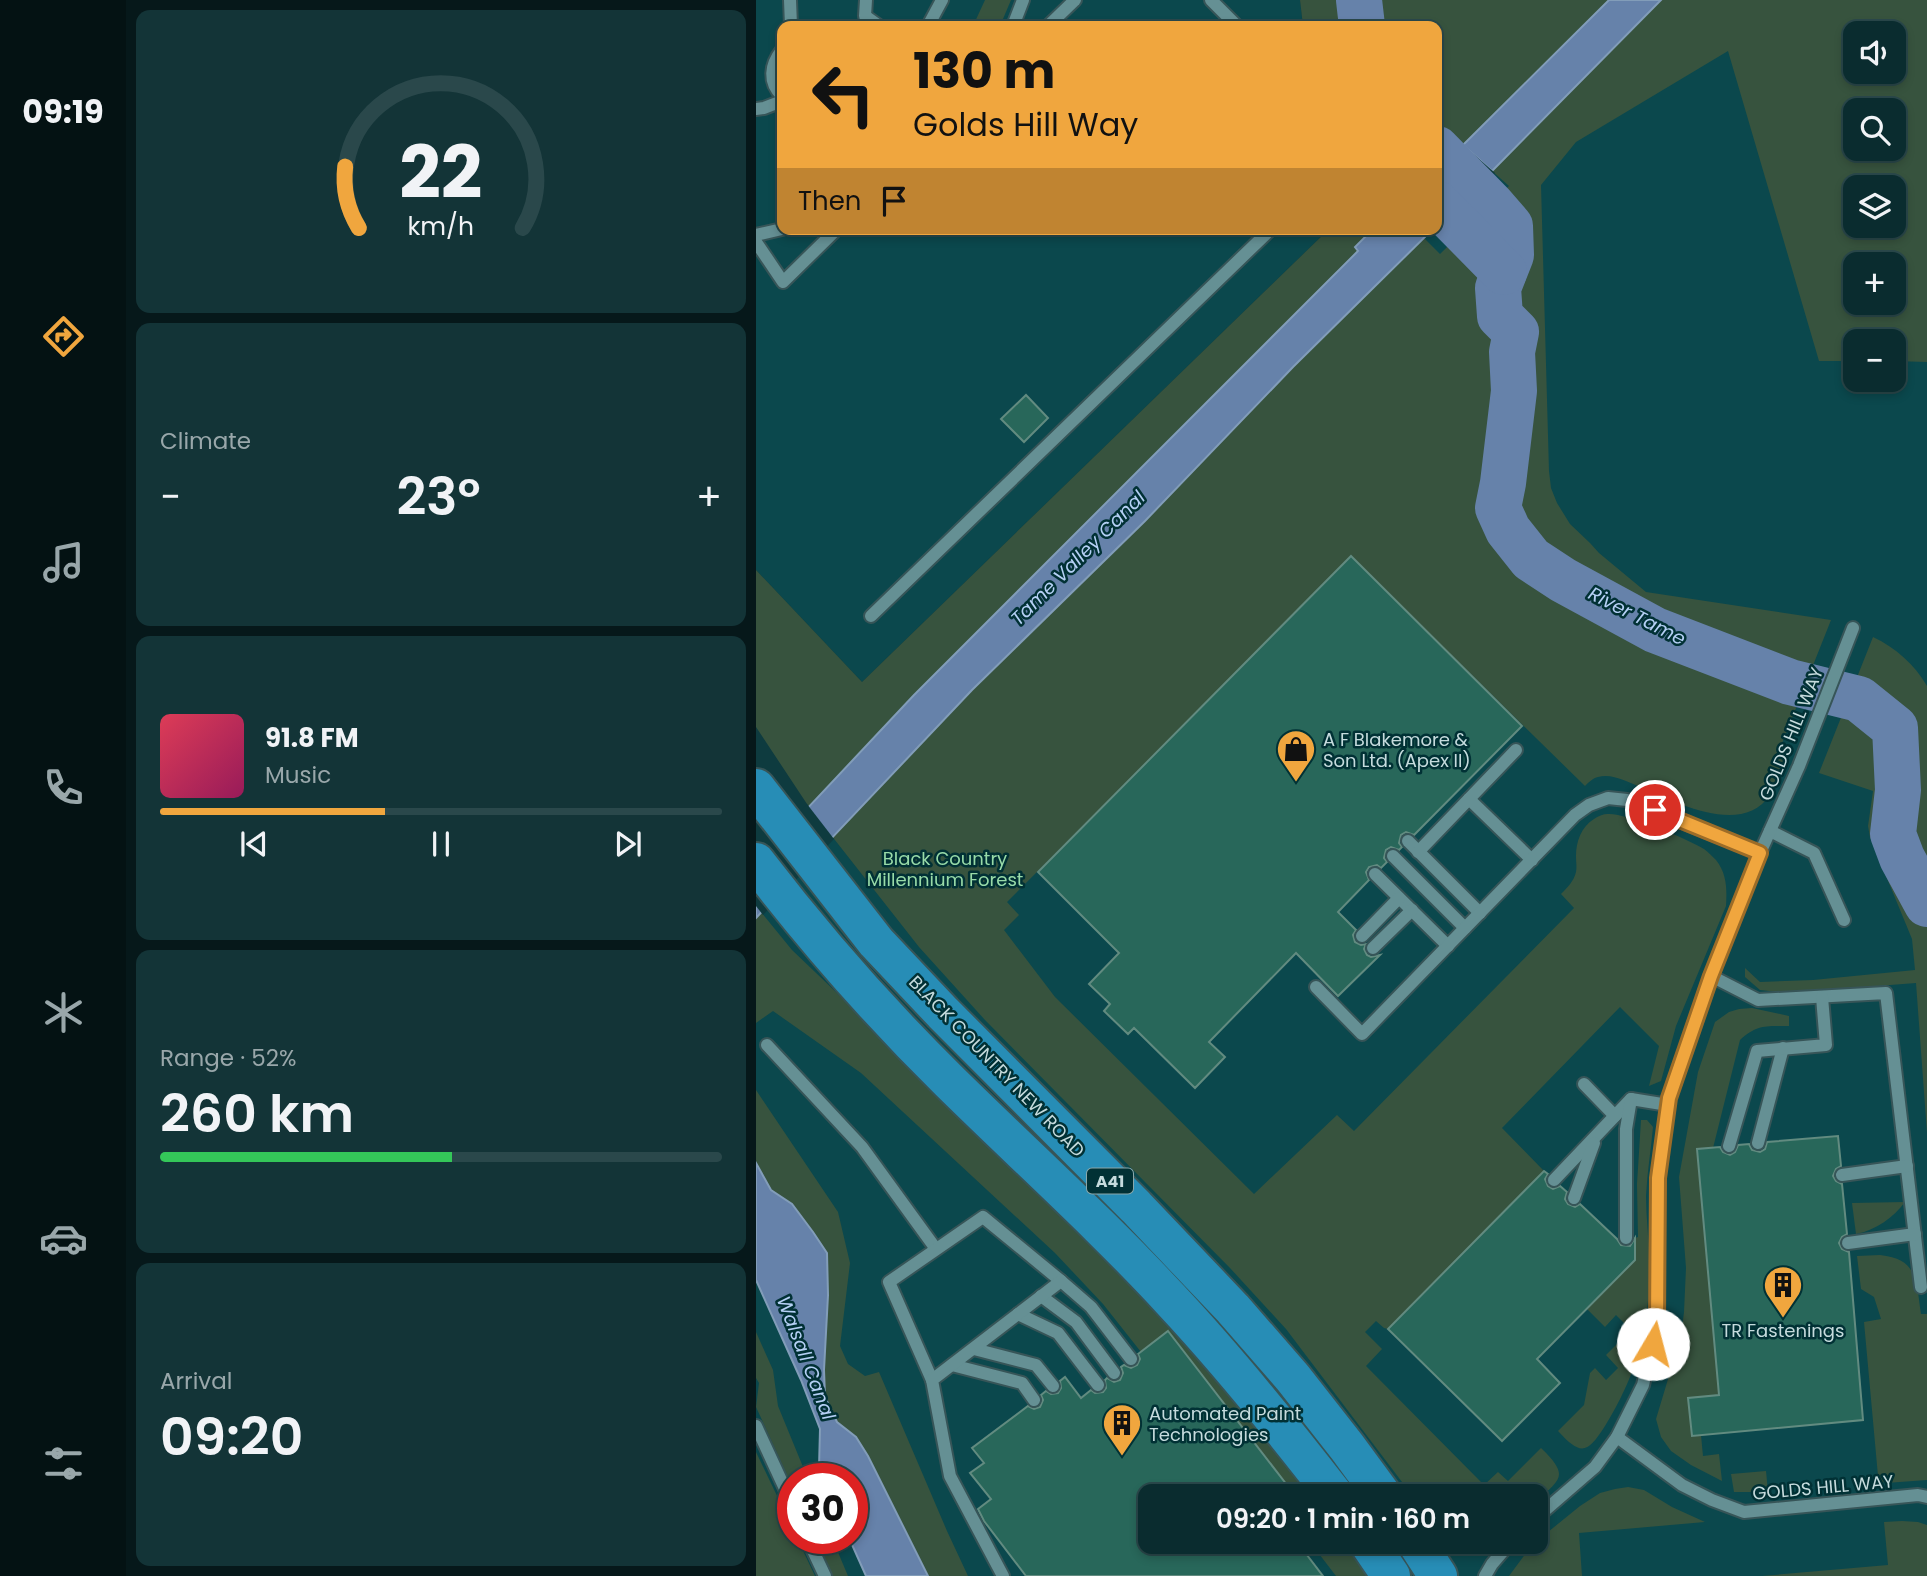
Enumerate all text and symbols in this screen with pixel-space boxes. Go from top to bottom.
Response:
map controls [1843,21,1906,392]
button: sound [1843,21,1906,84]
text: 130 m [913,37,1055,105]
icon: left [798,49,889,140]
text: 09:19 [22,89,104,134]
button: search [1843,98,1906,161]
text: Golds Hill Way [913,102,1138,147]
text: 22 [399,122,483,223]
button: layers [1843,175,1906,238]
icon: arrive [875,182,913,220]
text: Then [798,183,861,219]
text: km/h [408,208,474,243]
button: + [1843,252,1906,315]
icon: directions [39,312,88,361]
button: − [1843,329,1906,392]
text: Climate [160,425,251,457]
text: 23° [396,460,481,533]
text: − [160,470,181,523]
text: + [696,470,722,523]
water label: Tame Valley Canal [1005,484,1152,631]
icon: music [39,538,88,587]
water label: River Tame [1584,580,1690,652]
street label: GOLDS HILL WAY [1753,663,1829,804]
text: 91.8 FM [265,720,359,756]
place label: A F Blakemore & Son Ltd. (Apex II) [1323,727,1471,773]
shop icon: A F Blakemore & Son Ltd. (Apex II) [1275,728,1317,783]
text: Music [265,759,331,791]
icon: phone [39,763,88,812]
pin [1625,780,1685,840]
icon: arrive [1636,791,1674,829]
icon: previous [235,825,273,863]
icon: pause [422,825,460,863]
icon: next [609,825,647,863]
park label: Black Country Millennium Forest [867,846,1023,892]
street label: BLACK COUNTRY NEW ROAD [903,970,1091,1162]
icon: climate [39,988,88,1037]
text: Range · 52% [160,1042,296,1074]
text: 260 km [160,1077,354,1150]
road number: A41 [1087,1168,1133,1194]
icon: car [39,1214,88,1263]
building icon: TR Fastenings [1762,1264,1804,1319]
water label: Walsall Canal [770,1292,842,1424]
position arrow [1616,1307,1690,1381]
place label: TR Fastenings [1722,1318,1844,1343]
text: Arrival [160,1365,232,1397]
text: 09:20 [160,1400,303,1473]
place label: Automated Paint Technologies [1149,1401,1301,1447]
building icon: Automated Paint Technologies [1101,1402,1143,1457]
icon: filters [39,1439,88,1488]
speed limit sign: 30 [777,1463,868,1554]
street label: GOLDS HILL WAY [1751,1468,1895,1506]
text: 09:20 · 1 min · 160 m [1216,1501,1470,1537]

